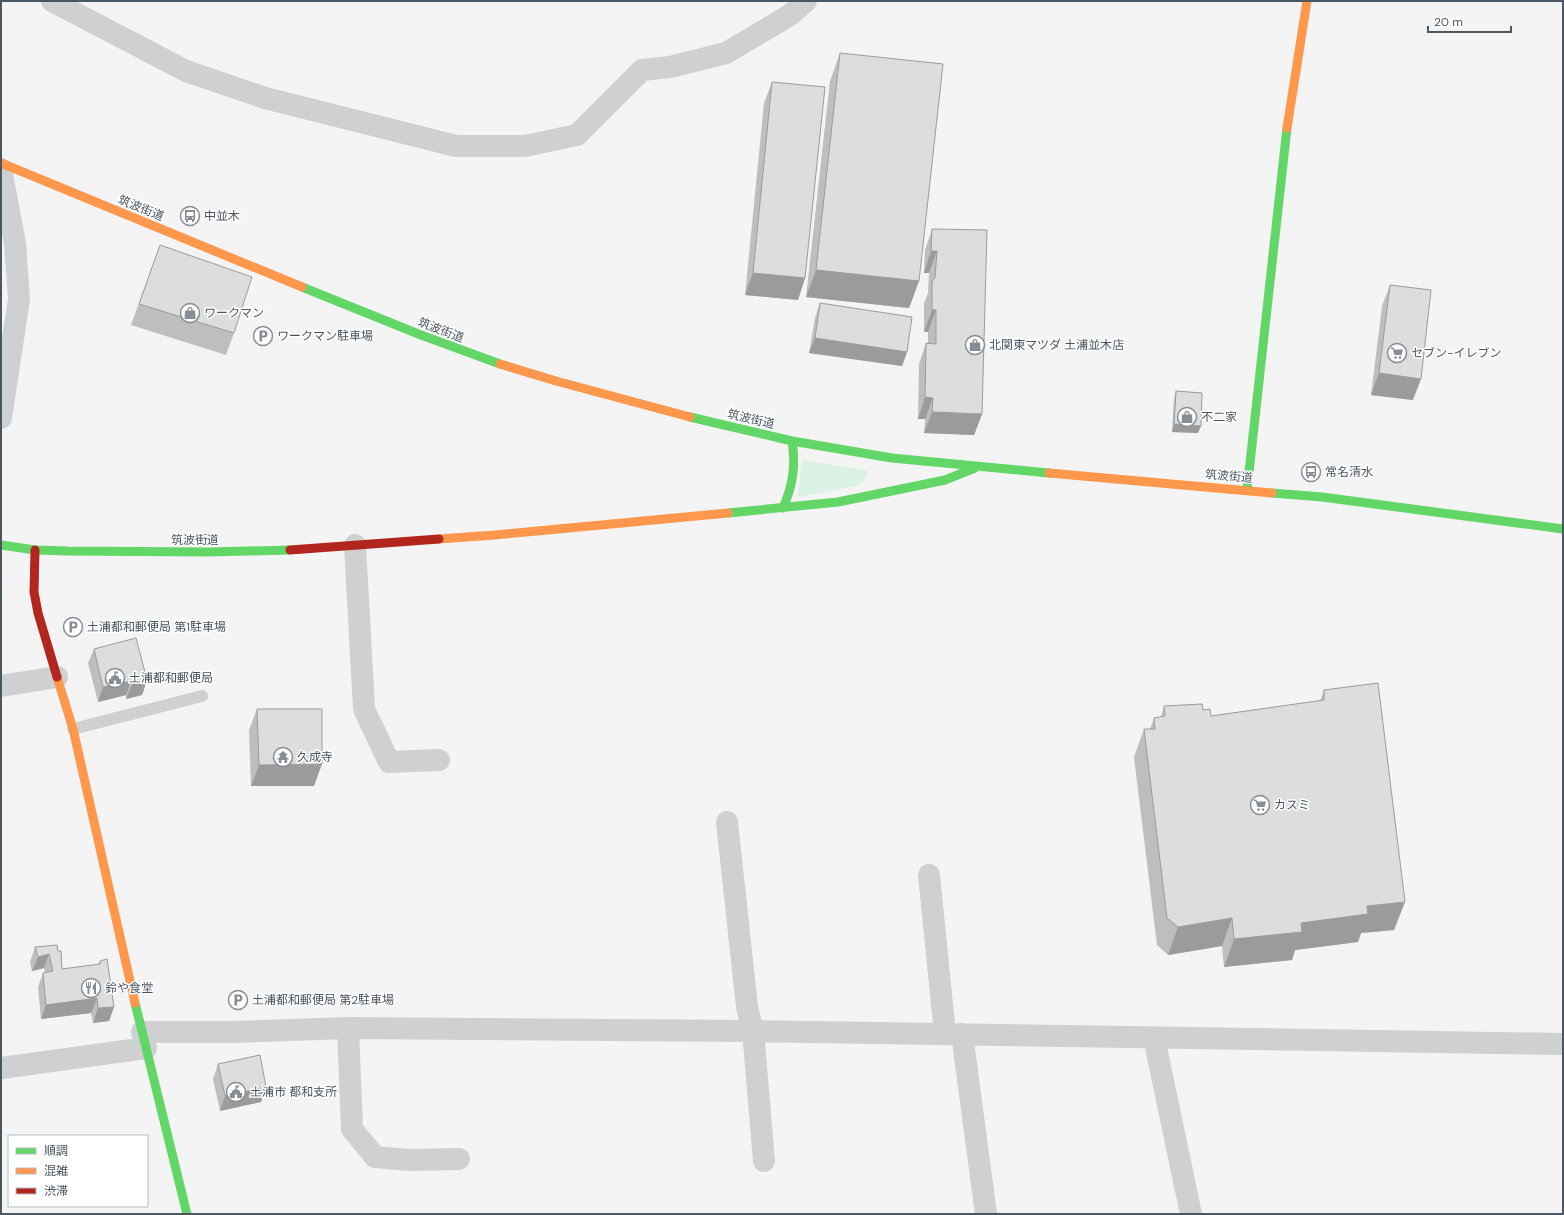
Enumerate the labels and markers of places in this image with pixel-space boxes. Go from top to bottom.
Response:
bus stop icon: 中並木 [179,205,201,227]
place label: 中並木 [204,208,240,224]
shop icon: ワークマン [179,302,201,324]
place label: ワークマン [204,305,264,321]
parking icon: ワークマン駐車場 [252,325,274,347]
place label: ワークマン駐車場 [277,328,373,344]
shop icon: 北関東マツダ 土浦並木店 [964,334,986,356]
place label: 北関東マツダ 土浦並木店 [989,337,1124,353]
supermarket icon: セブン-イレブン [1386,342,1408,364]
place label: セブン-イレブン [1411,345,1502,361]
shop icon: 不二家 [1176,406,1198,428]
place label: 不二家 [1201,409,1237,425]
bus stop icon: 常名清水 [1300,461,1322,483]
place label: 常名清水 [1325,464,1373,480]
parking icon: 土浦都和郵便局 第1駐車場 [62,616,84,638]
place label: 土浦都和郵便局 第1駐車場 [87,619,226,635]
public building icon: 土浦都和郵便局 [104,667,126,689]
place label: 土浦都和郵便局 [129,670,213,686]
temple icon: 久成寺 [272,746,294,768]
place label: 久成寺 [297,749,333,765]
supermarket icon: カスミ [1249,794,1271,816]
place label: カスミ [1274,797,1310,813]
restaurant icon: 鈴や食堂 [80,977,102,999]
place label: 鈴や食堂 [105,980,153,996]
parking icon: 土浦都和郵便局 第2駐車場 [227,989,249,1011]
place label: 土浦都和郵便局 第2駐車場 [252,992,394,1008]
public building icon: 土浦市 都和支所 [225,1081,247,1103]
place label: 土浦市 都和支所 [250,1084,337,1100]

